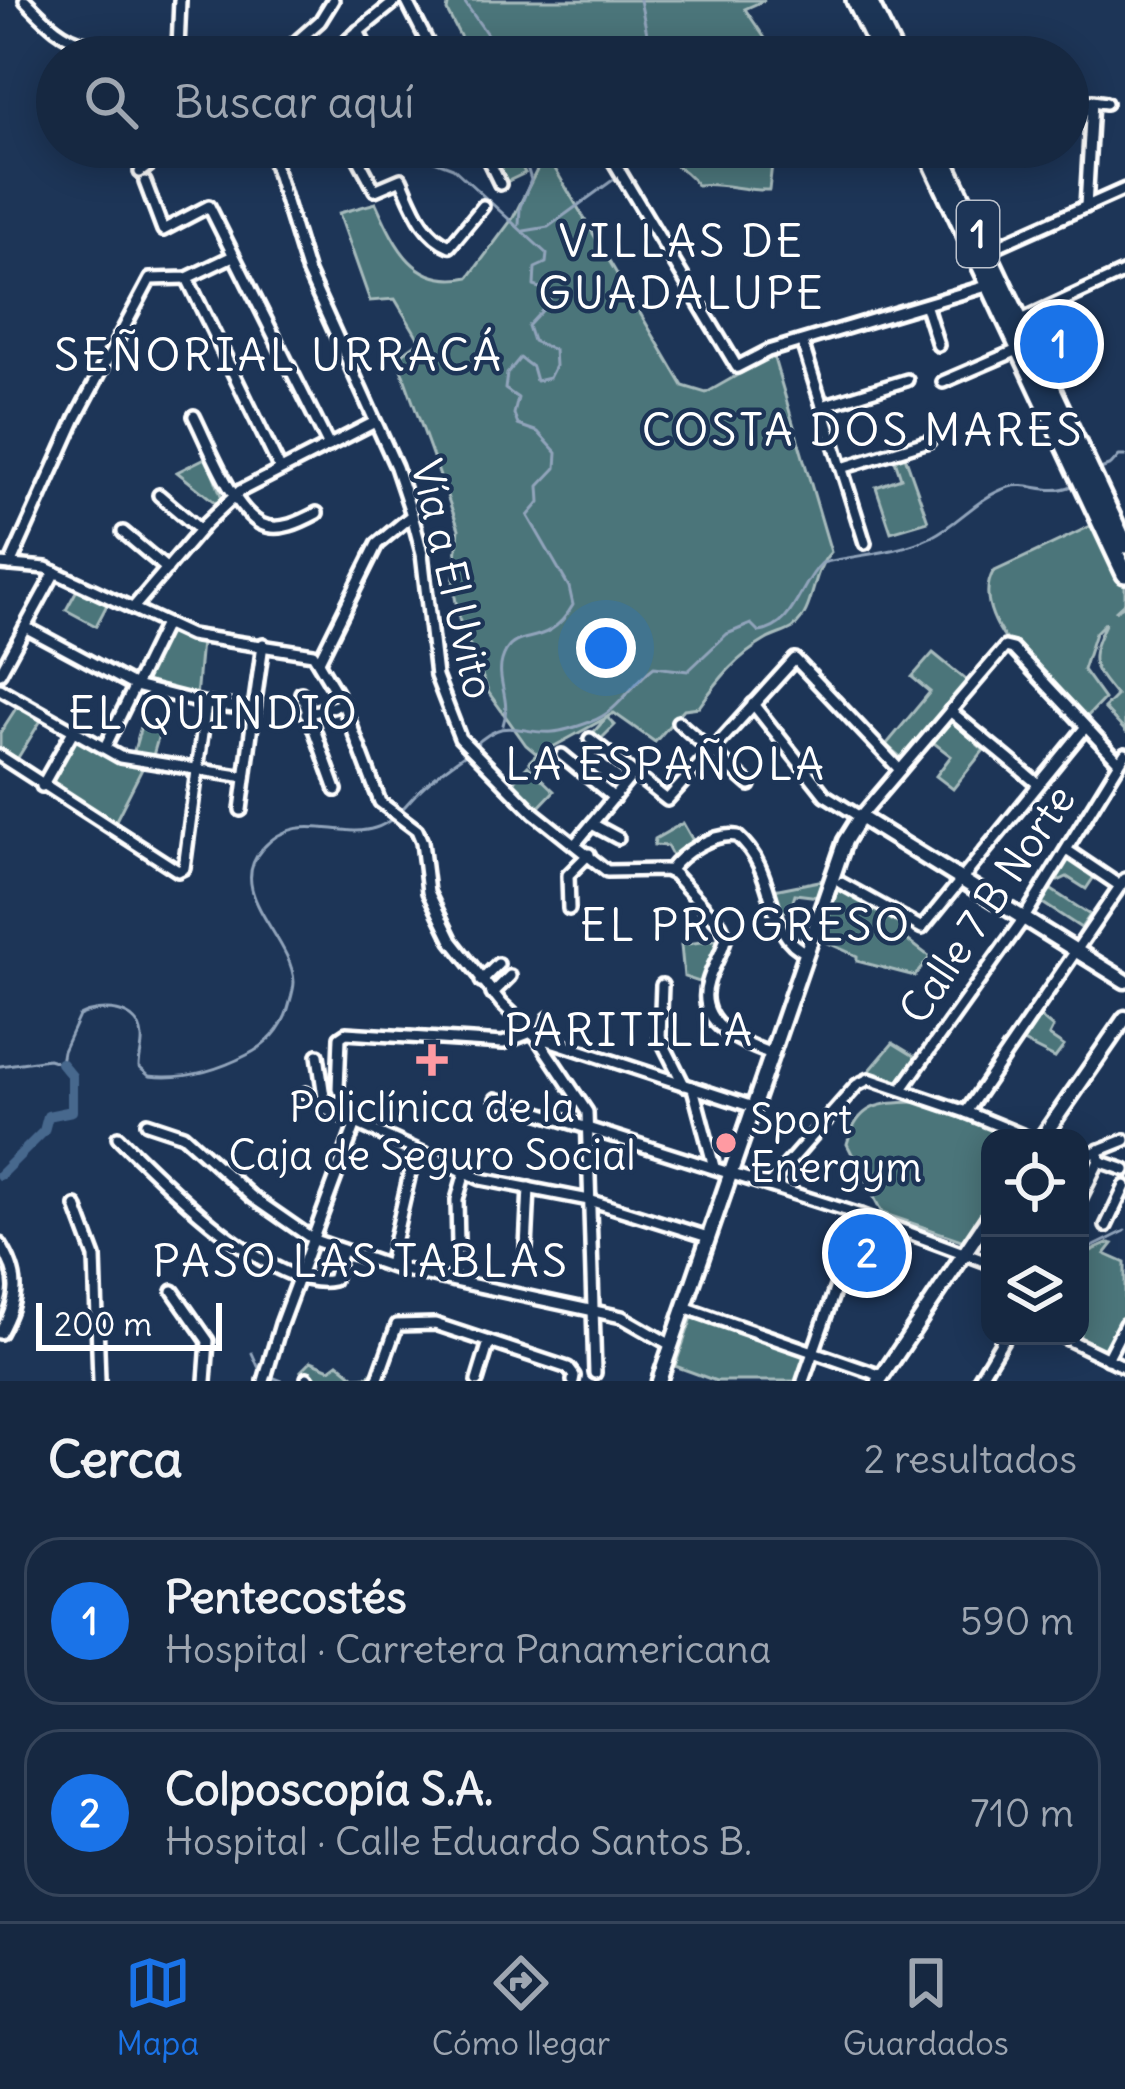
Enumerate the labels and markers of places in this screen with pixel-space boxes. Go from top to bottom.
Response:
pin: 1 [1020,299,1098,389]
marker: Policlínica de la Caja de Seguro Social [416,1044,448,1076]
place label: Policlínica de la Caja de Seguro Social [228,1081,636,1181]
place label: Sport Energym [750,1093,922,1193]
marker: Sport Energym [713,1130,739,1156]
pin: 2 [828,1208,906,1298]

